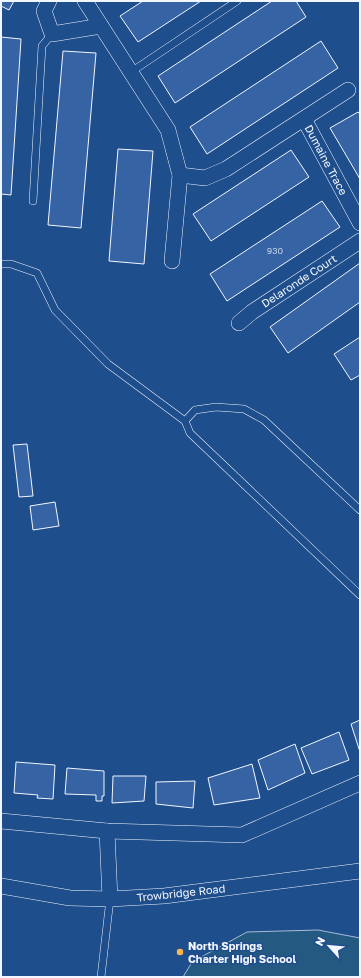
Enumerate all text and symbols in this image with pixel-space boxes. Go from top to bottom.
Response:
street label: Dumaine Trace [302,122,350,197]
house number: 930 [267,245,284,256]
street label: Delaronde Court [259,251,339,310]
street label: Trowbridge Road [136,881,226,904]
north arrow [309,926,349,966]
text: N [312,935,327,948]
place label: North Springs Charter High School [188,939,296,965]
marker: North Springs Charter High School [175,947,185,957]

